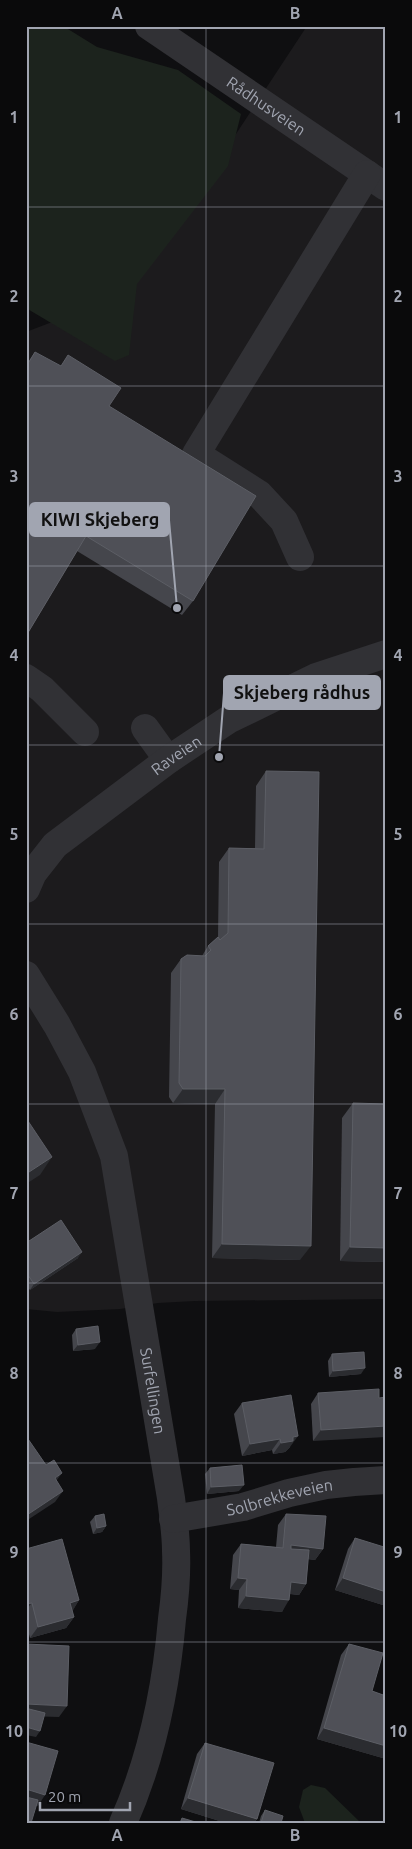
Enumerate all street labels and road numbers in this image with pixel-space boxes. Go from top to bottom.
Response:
street label: Rådhusveien [224,73,309,139]
street label: Raveien [148,732,204,778]
street label: Surfellingen [137,1346,169,1435]
street label: Solbrekkeveien [225,1475,334,1519]

